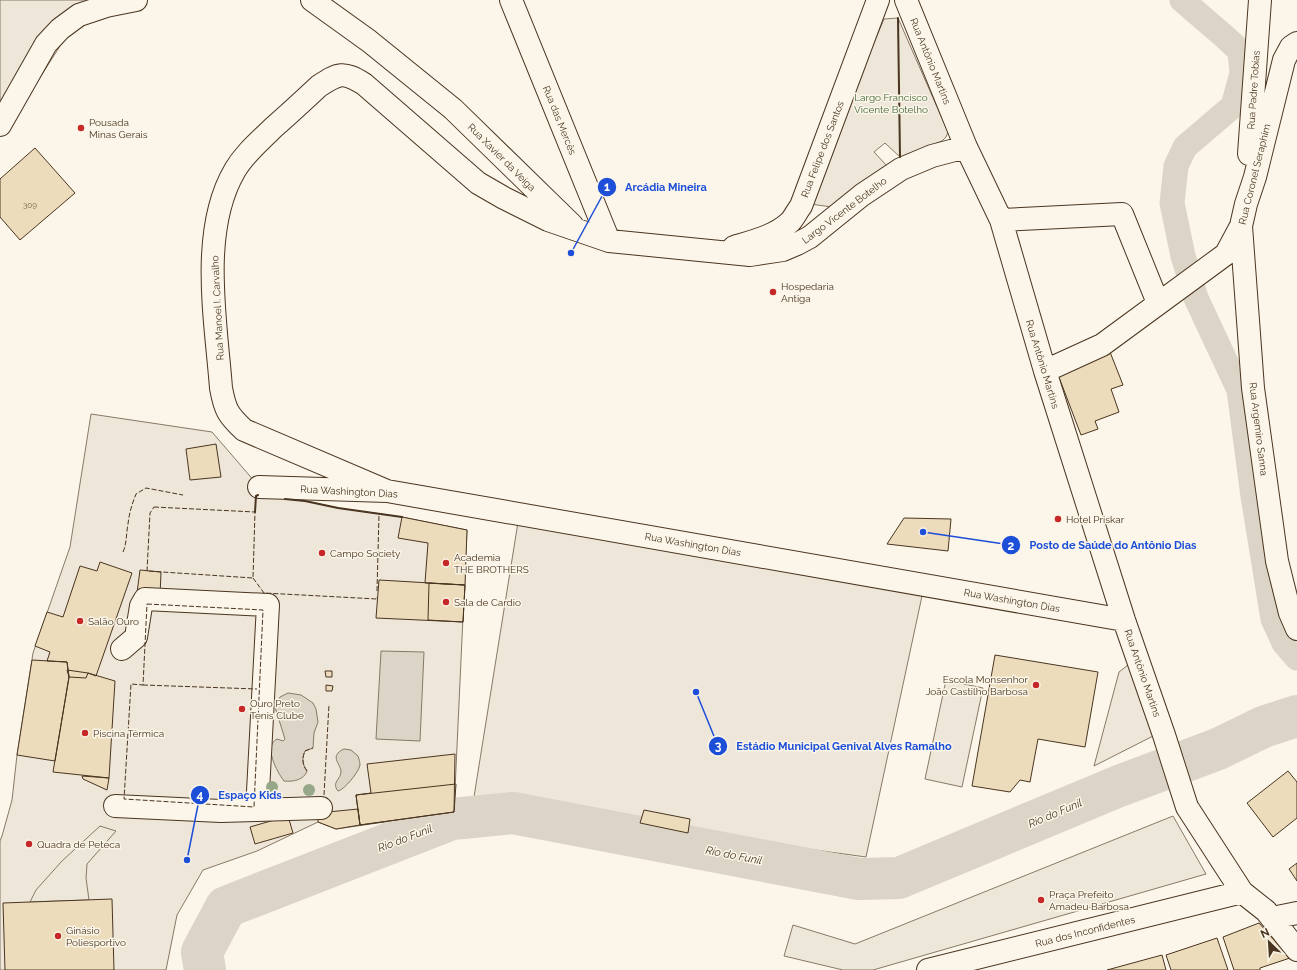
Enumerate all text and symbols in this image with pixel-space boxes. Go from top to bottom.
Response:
street label: Rua Antônio Martins [908,16,953,106]
street label: Rua Padre Tobias [1245,50,1262,130]
street label: Rua das Mercês [541,84,578,156]
park label: Largo Francisco Vicente Botelho [854,92,928,115]
street label: Rua Felipe dos Santos [799,99,846,199]
place label: Pousada Minas Gerais [89,117,148,140]
street label: Rua Xavier da Veiga [466,121,538,193]
marker: Pousada Minas Gerais [76,123,86,133]
street label: Rua Coronel Seraphim [1237,123,1272,226]
callout: Arcádia Mineira [597,175,715,198]
street label: Largo Vicente Botelho [800,175,889,246]
text: 1 [604,180,610,194]
text: Arcádia Mineira [625,181,707,194]
house number: 309 [23,200,37,210]
street label: Rua Manoel I. Carvalho [209,255,226,361]
place label: Hospedaria Antiga [781,281,834,304]
marker: Hospedaria Antiga [768,287,778,297]
street label: Rua Antônio Martins [1024,318,1061,410]
street label: Rua Argemiro Sanna [1247,382,1270,476]
street label: Rua Washington Dias [300,483,398,500]
marker: Hotel Priskar [1053,514,1063,524]
place label: Hotel Priskar [1066,514,1125,525]
street label: Rua Washington Dias [644,531,742,558]
callout: Posto de Saúde do Antônio Dias [1001,534,1204,557]
text: 2 [1008,539,1015,553]
text: Posto de Saúde do Antônio Dias [1030,539,1197,552]
marker: Campo Society [317,548,327,558]
place label: Campo Society [330,548,401,559]
place label: Academia THE BROTHERS [454,552,529,575]
marker: Academia THE BROTHERS [441,558,451,568]
street label: Rua Washington Dias [963,587,1061,614]
marker: Sala de Cardio [441,597,451,607]
place label: Sala de Cardio [454,597,521,608]
marker: Salão Ouro [75,616,85,626]
place label: Salão Ouro [88,616,139,627]
street label: Rua Antônio Martins [1122,628,1163,719]
place label: Escola Monsenhor João Castilho Barbosa [926,674,1028,697]
marker: Escola Monsenhor João Castilho Barbosa [1031,680,1041,690]
place label: Ouro Preto Tenis Clube [250,698,304,721]
marker: Ouro Preto Tenis Clube [237,704,247,714]
marker: Piscina Térmica [80,728,90,738]
place label: Piscina Térmica [93,728,164,739]
callout: Estádio Municipal Genival Alves Ramalho [708,734,961,757]
text: 3 [715,739,722,753]
text: Estádio Municipal Genival Alves Ramalho [736,740,952,753]
callout: Espaço Kids [190,784,289,807]
text: 4 [197,788,204,802]
text: Espaço Kids [218,789,282,802]
water label: Rio do Funil [1026,796,1084,831]
water label: Rio do Funil [376,822,434,855]
marker: Quadra de Peteca [24,839,34,849]
place label: Quadra de Peteca [37,839,120,850]
water label: Rio do Funil [704,844,763,867]
place label: Praça Prefeito Amadeu Barbosa [1049,889,1129,912]
marker: Praça Prefeito Amadeu Barbosa [1036,895,1046,905]
street label: Rua dos Inconfidentes [1034,914,1136,949]
north arrow [1249,922,1289,962]
place label: Ginásio Poliesportivo [66,925,126,948]
text: N [1258,926,1272,941]
marker: Ginásio Poliesportivo [53,931,63,941]

